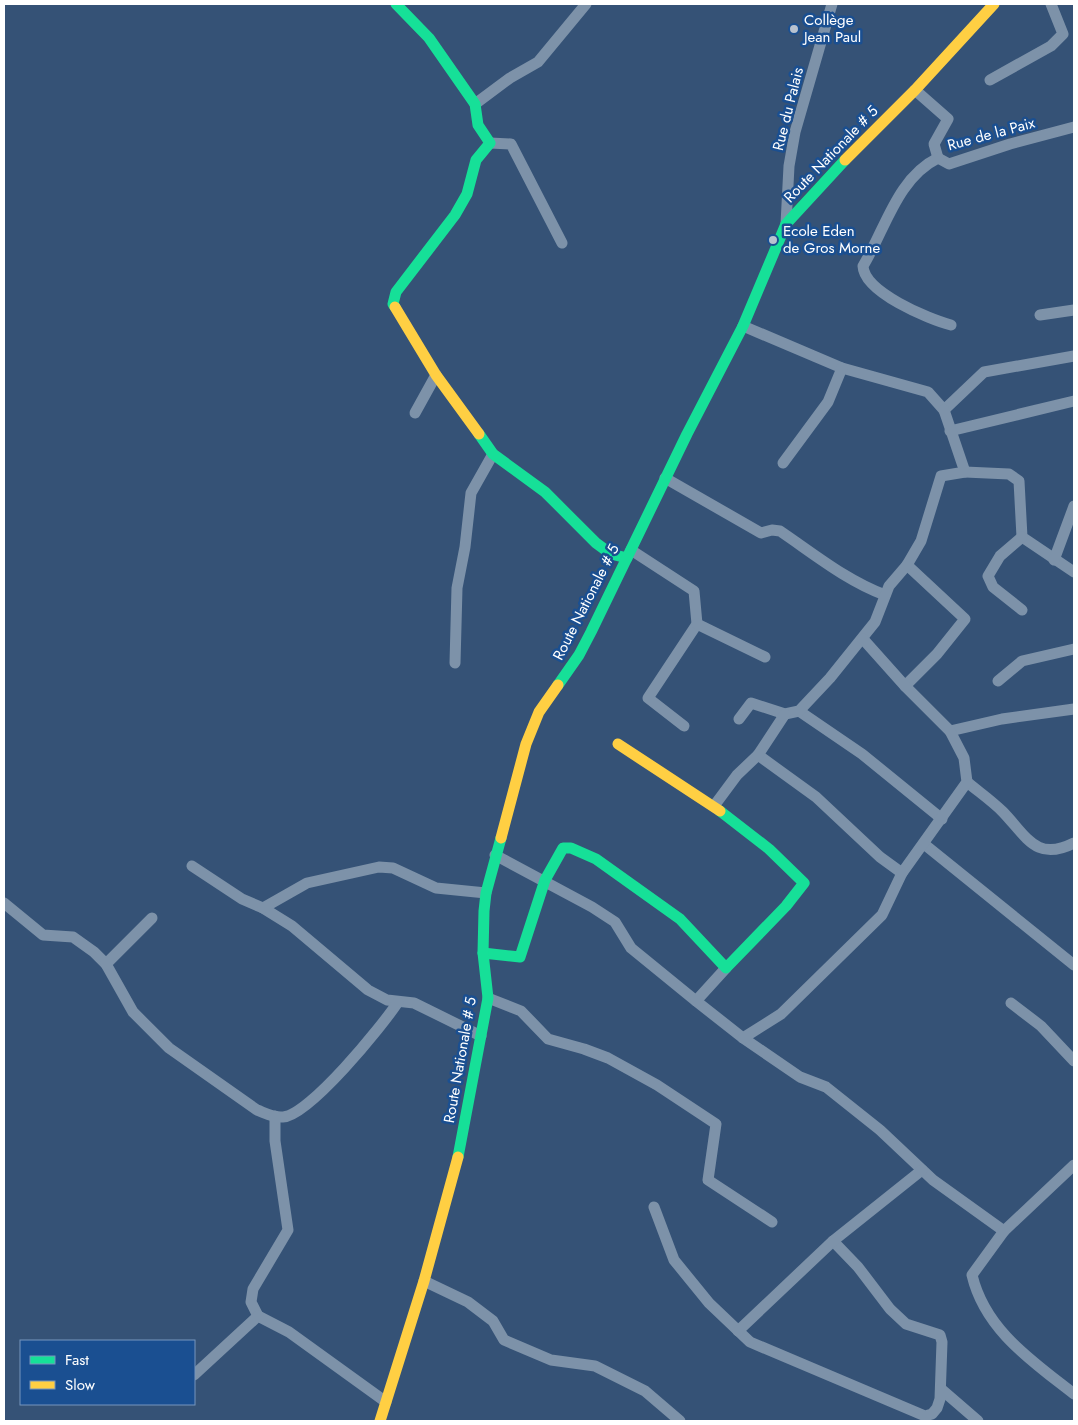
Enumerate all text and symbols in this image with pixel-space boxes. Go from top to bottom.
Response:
place label: Collège Jean Paul [802,9,861,48]
marker: Collège Jean Paul [788,23,800,35]
street label: Rue du Palais [767,65,809,153]
street label: Route Nationale # 5 [779,100,883,208]
street label: Rue de la Paix [945,112,1038,156]
place label: Ecole Eden de Gros Morne [783,220,880,259]
marker: Ecole Eden de Gros Morne [767,234,779,246]
street label: Route Nationale # 5 [547,540,625,664]
street label: Route Nationale # 5 [438,995,482,1125]
legend [20,1340,195,1405]
text: Fast [65,1349,89,1371]
text: Slow [65,1374,96,1396]

